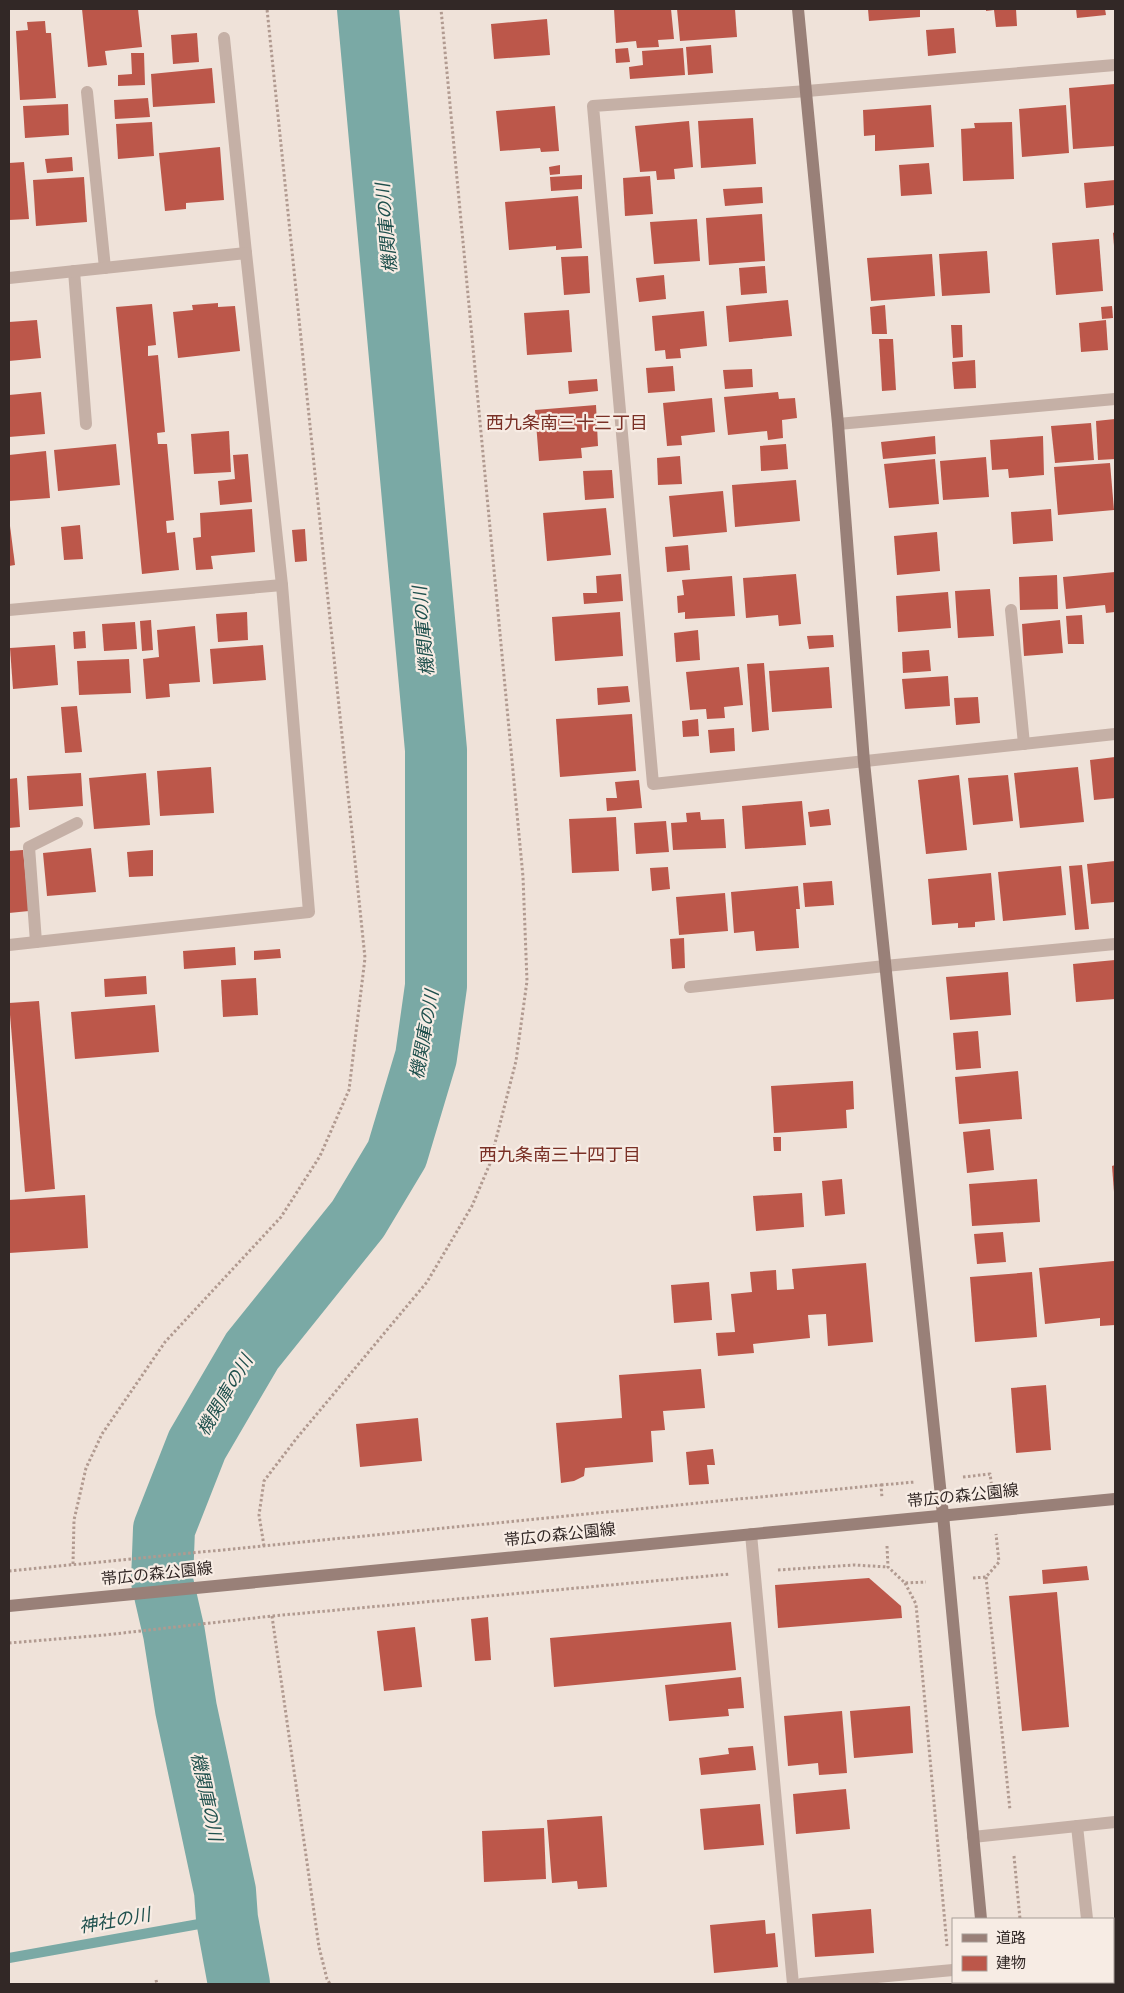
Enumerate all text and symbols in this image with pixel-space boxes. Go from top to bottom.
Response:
water label: 機関庫の川 [372,180,403,274]
district label: 西九条南三十三丁目 [486,413,648,436]
water label: 機関庫の川 [409,583,440,677]
water label: 機関庫の川 [407,987,445,1081]
district label: 西九条南三十四丁目 [479,1145,641,1168]
water label: 機関庫の川 [193,1350,260,1440]
street label: 帯広の森公園線 [906,1481,1020,1513]
street label: 帯広の森公園線 [503,1520,617,1552]
street label: 帯広の森公園線 [100,1559,214,1591]
water label: 機関庫の川 [184,1751,226,1845]
water label: 神社の川 [78,1904,154,1940]
legend [952,1918,1114,1983]
text: 道路 [996,1930,1026,1949]
text: 建物 [996,1955,1026,1974]

